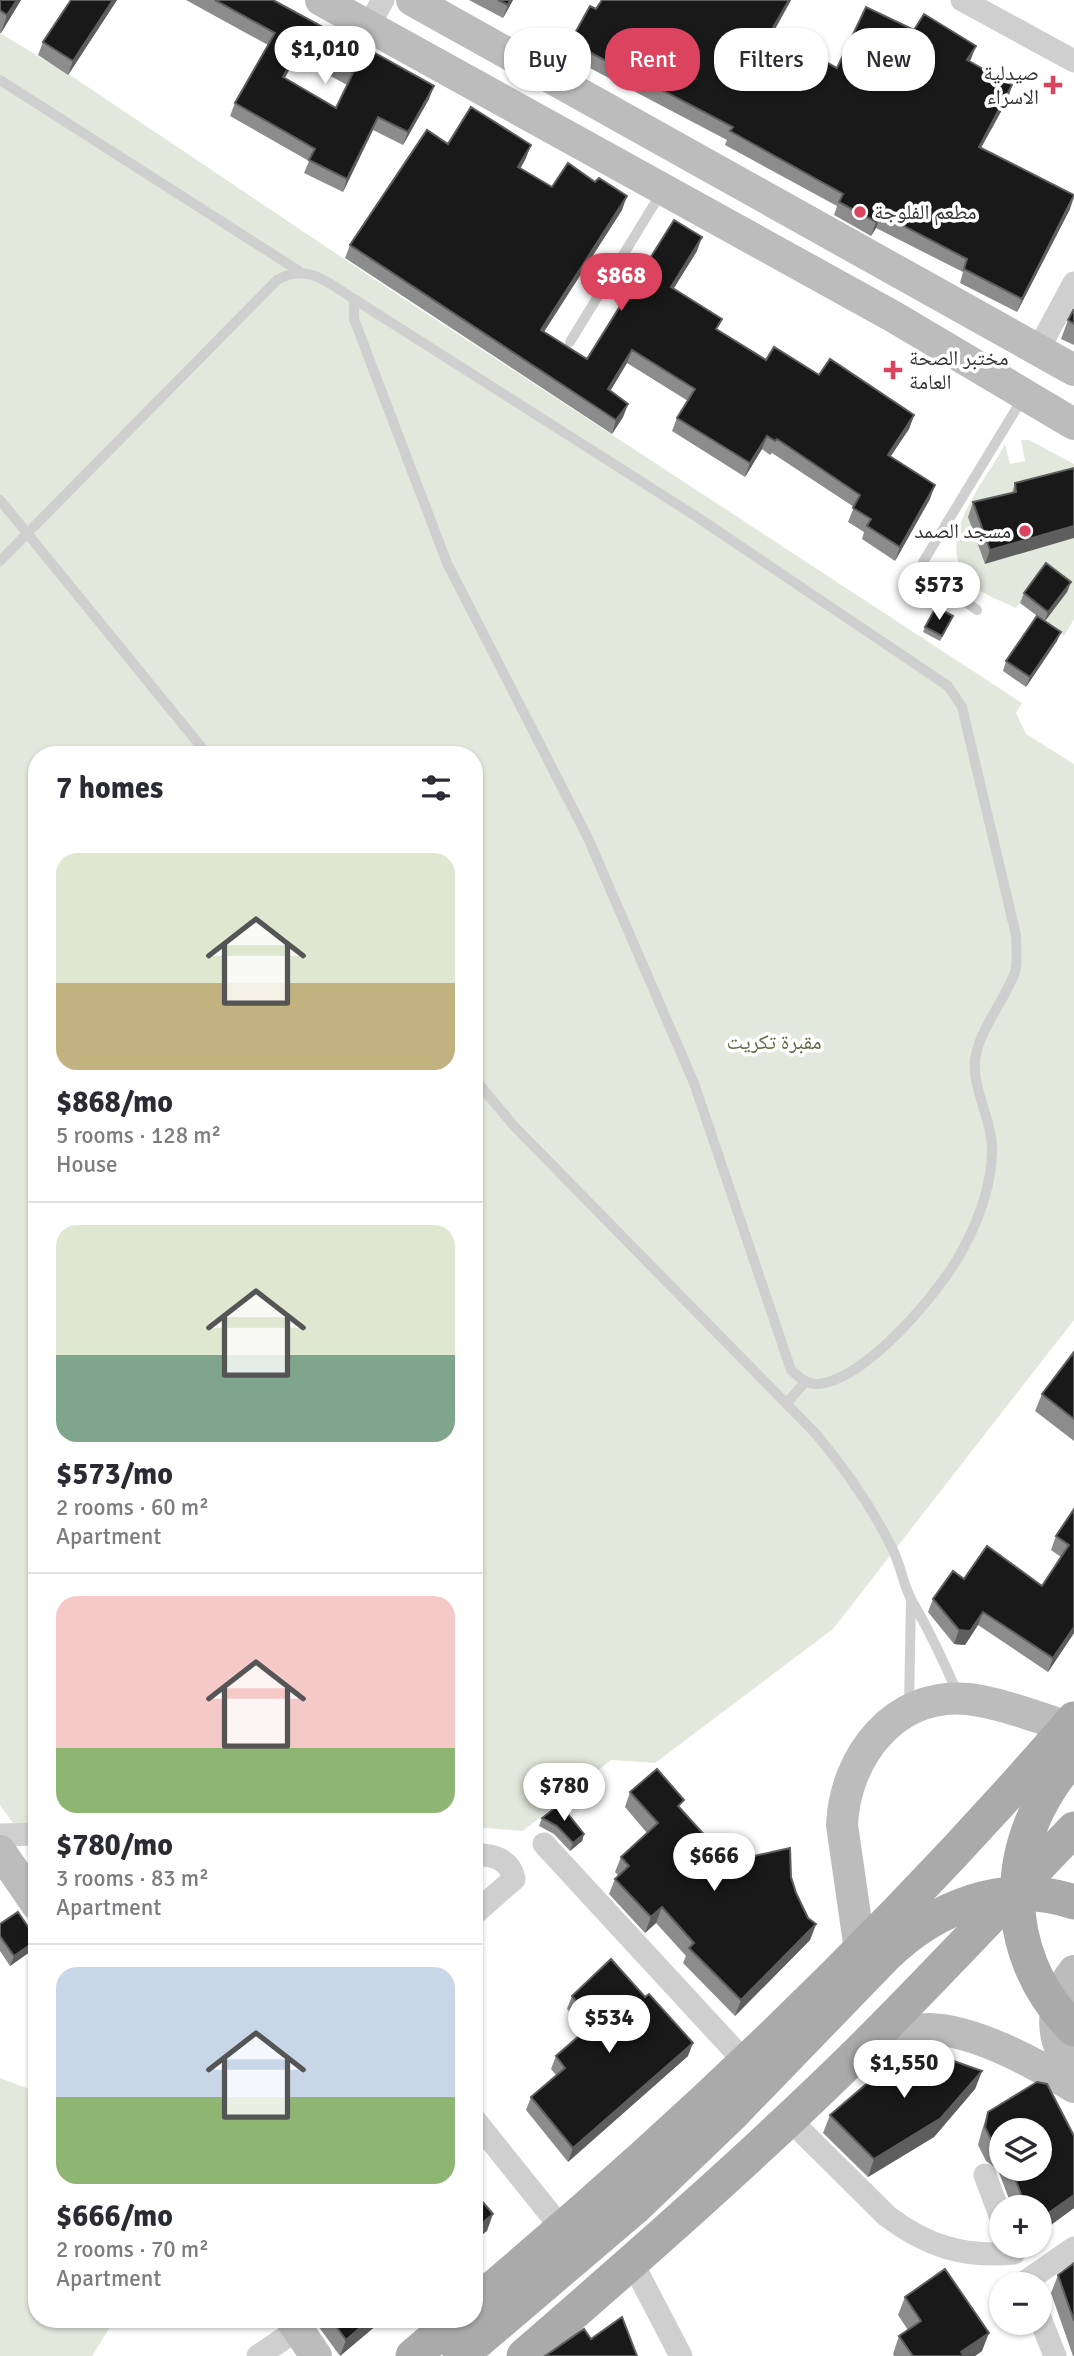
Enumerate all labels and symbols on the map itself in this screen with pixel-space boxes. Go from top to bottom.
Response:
pin: $1,010 [268,27,382,86]
place label: صيدلية الاسراء [983,60,1039,110]
marker: صيدلية الاسراء [1045,77,1061,93]
place label: مطعم الفلوجة [874,199,977,226]
marker: مطعم الفلوجة [852,204,868,220]
pin: $868 [580,254,662,313]
place label: مختبر الصحة العامة [909,345,1009,395]
marker: مختبر الصحة العامة [883,360,903,380]
place label: مسجد الصمد [915,518,1011,544]
marker: مسجد الصمد [1017,523,1033,539]
pin: $573 [898,562,980,622]
park label: مقبرة تكريت [726,1029,822,1055]
pin: $780 [523,1764,605,1823]
pin: $666 [673,1834,755,1893]
pin: $534 [568,1996,650,2055]
pin: $1,550 [847,2040,961,2100]

